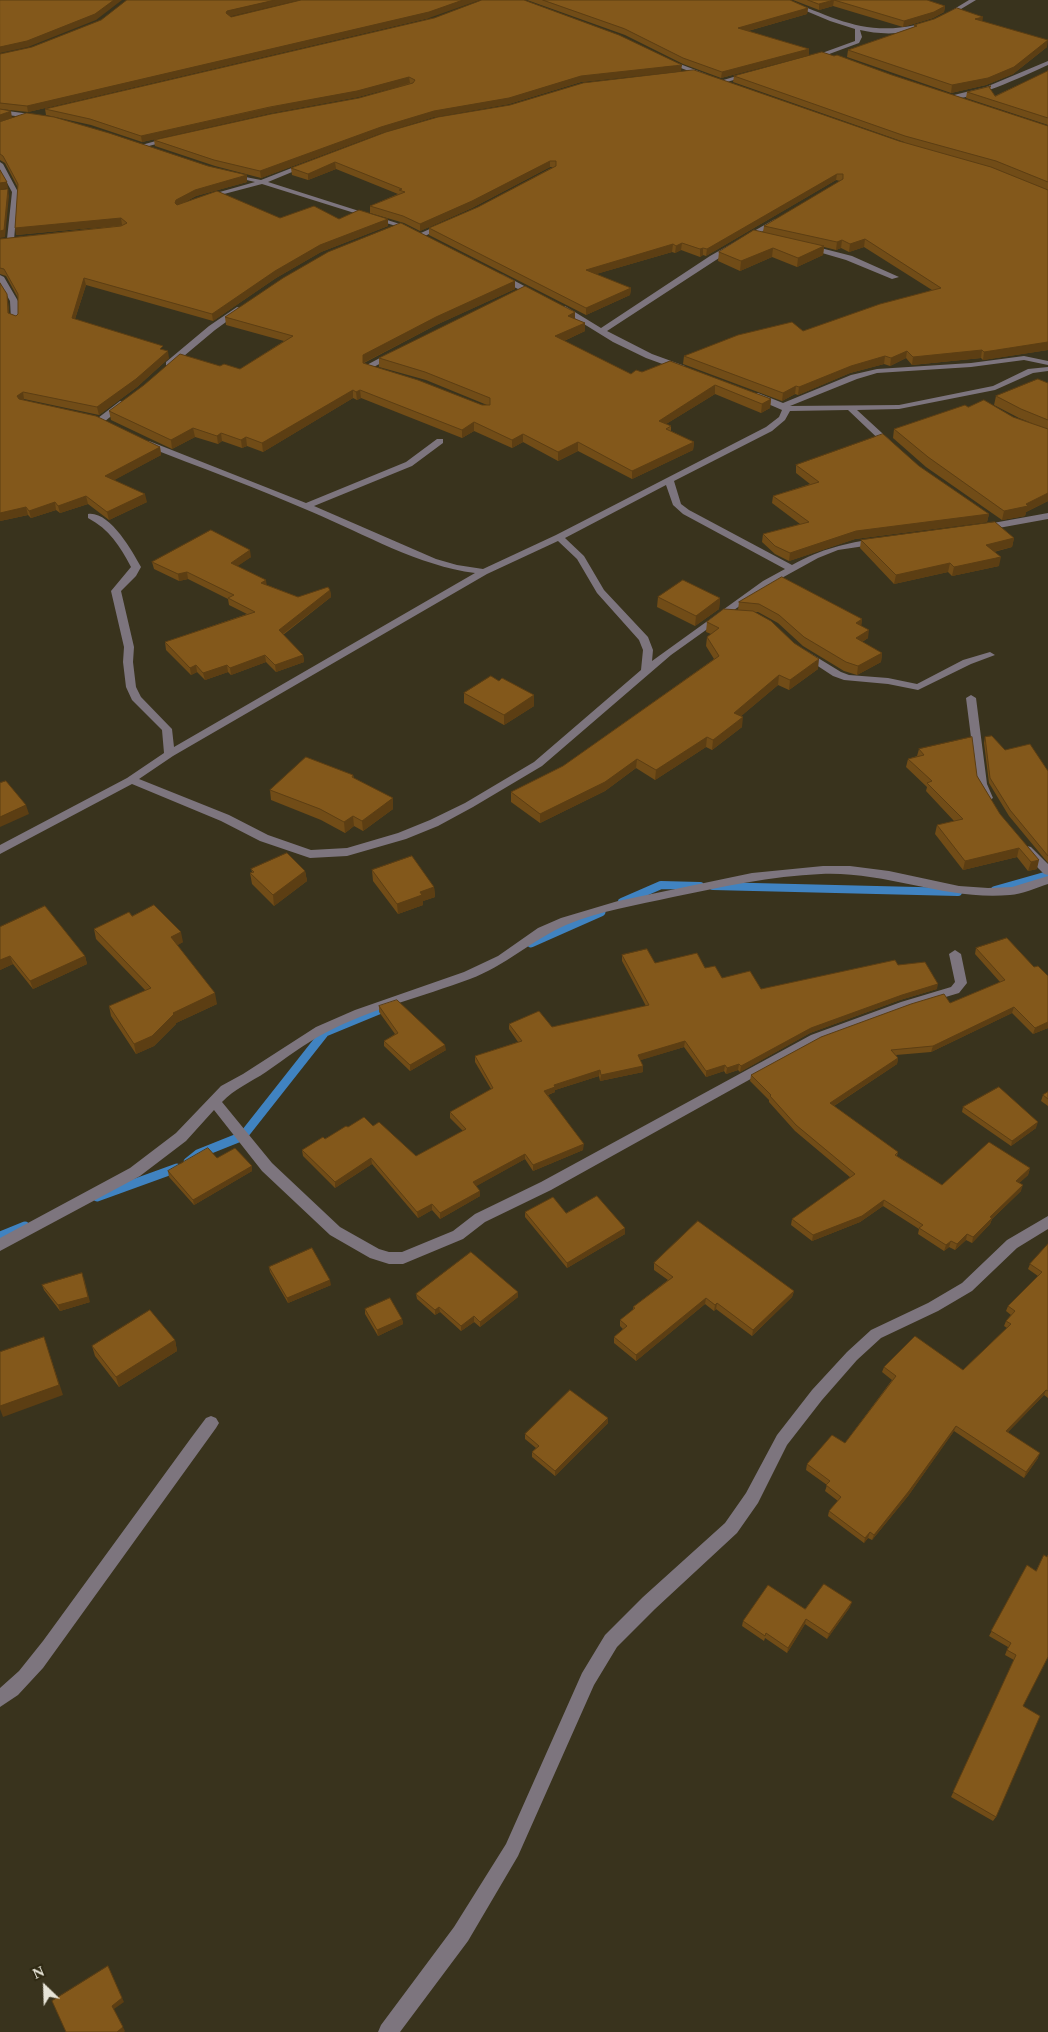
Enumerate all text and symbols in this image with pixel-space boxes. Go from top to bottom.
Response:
text: N [29,1961,48,1985]
north arrow [20,1962,70,2012]

